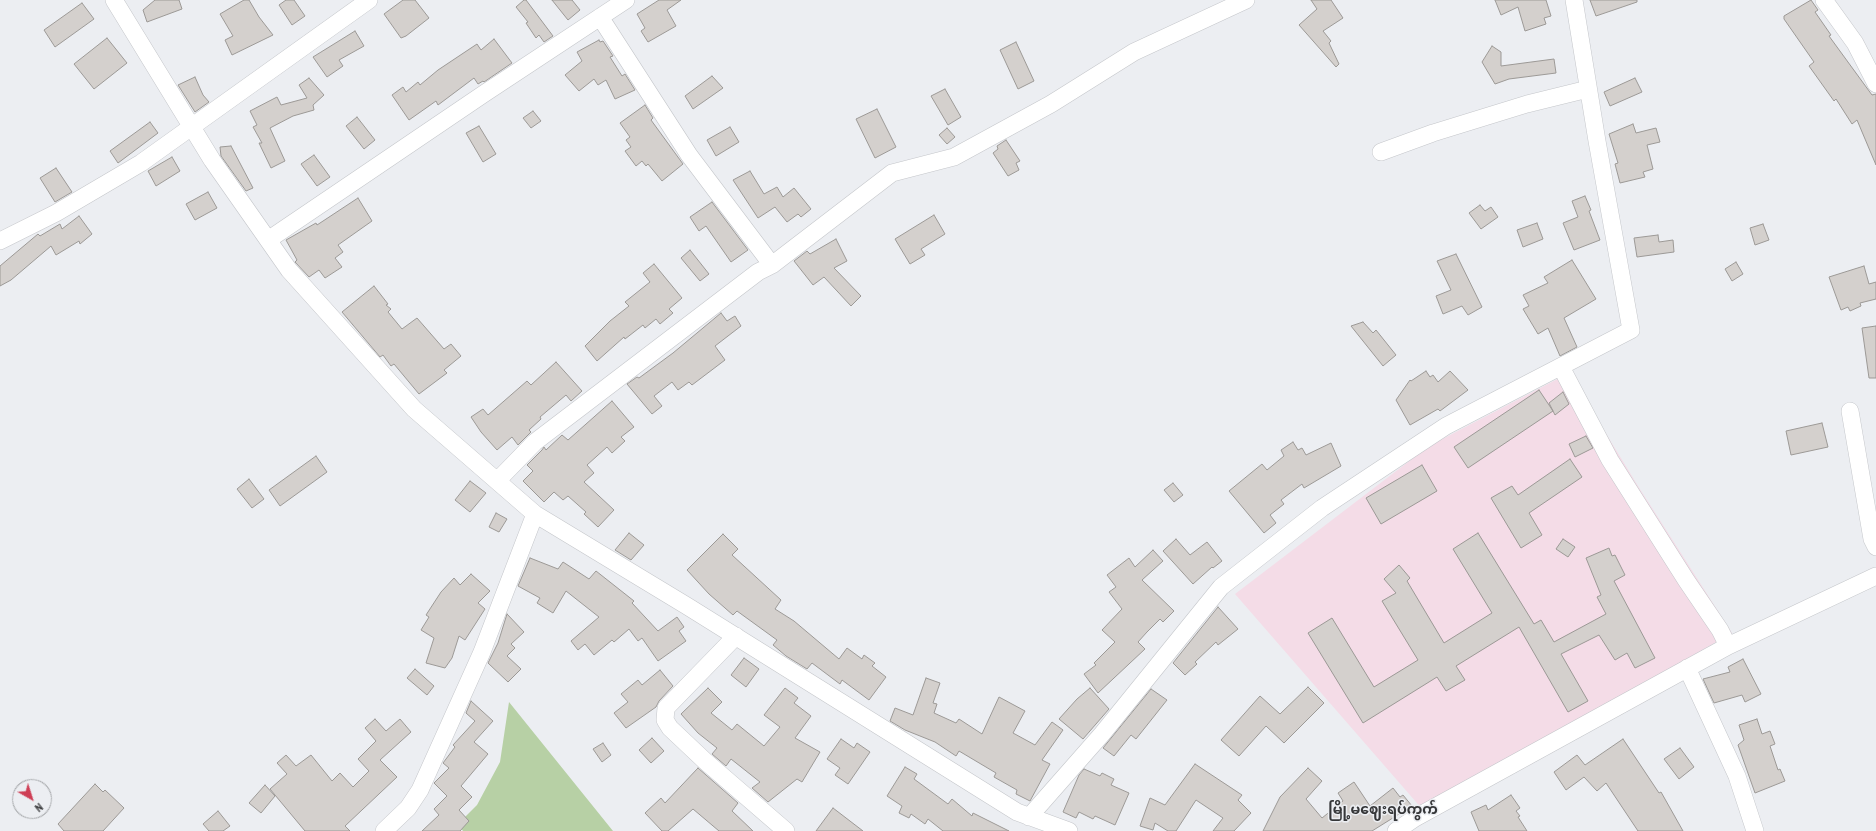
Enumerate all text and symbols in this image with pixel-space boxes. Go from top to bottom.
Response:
north arrow [12,779,52,819]
text: N [32,800,46,815]
district label: မြို့မဈေးရပ်ကွက် [1328,802,1438,818]

